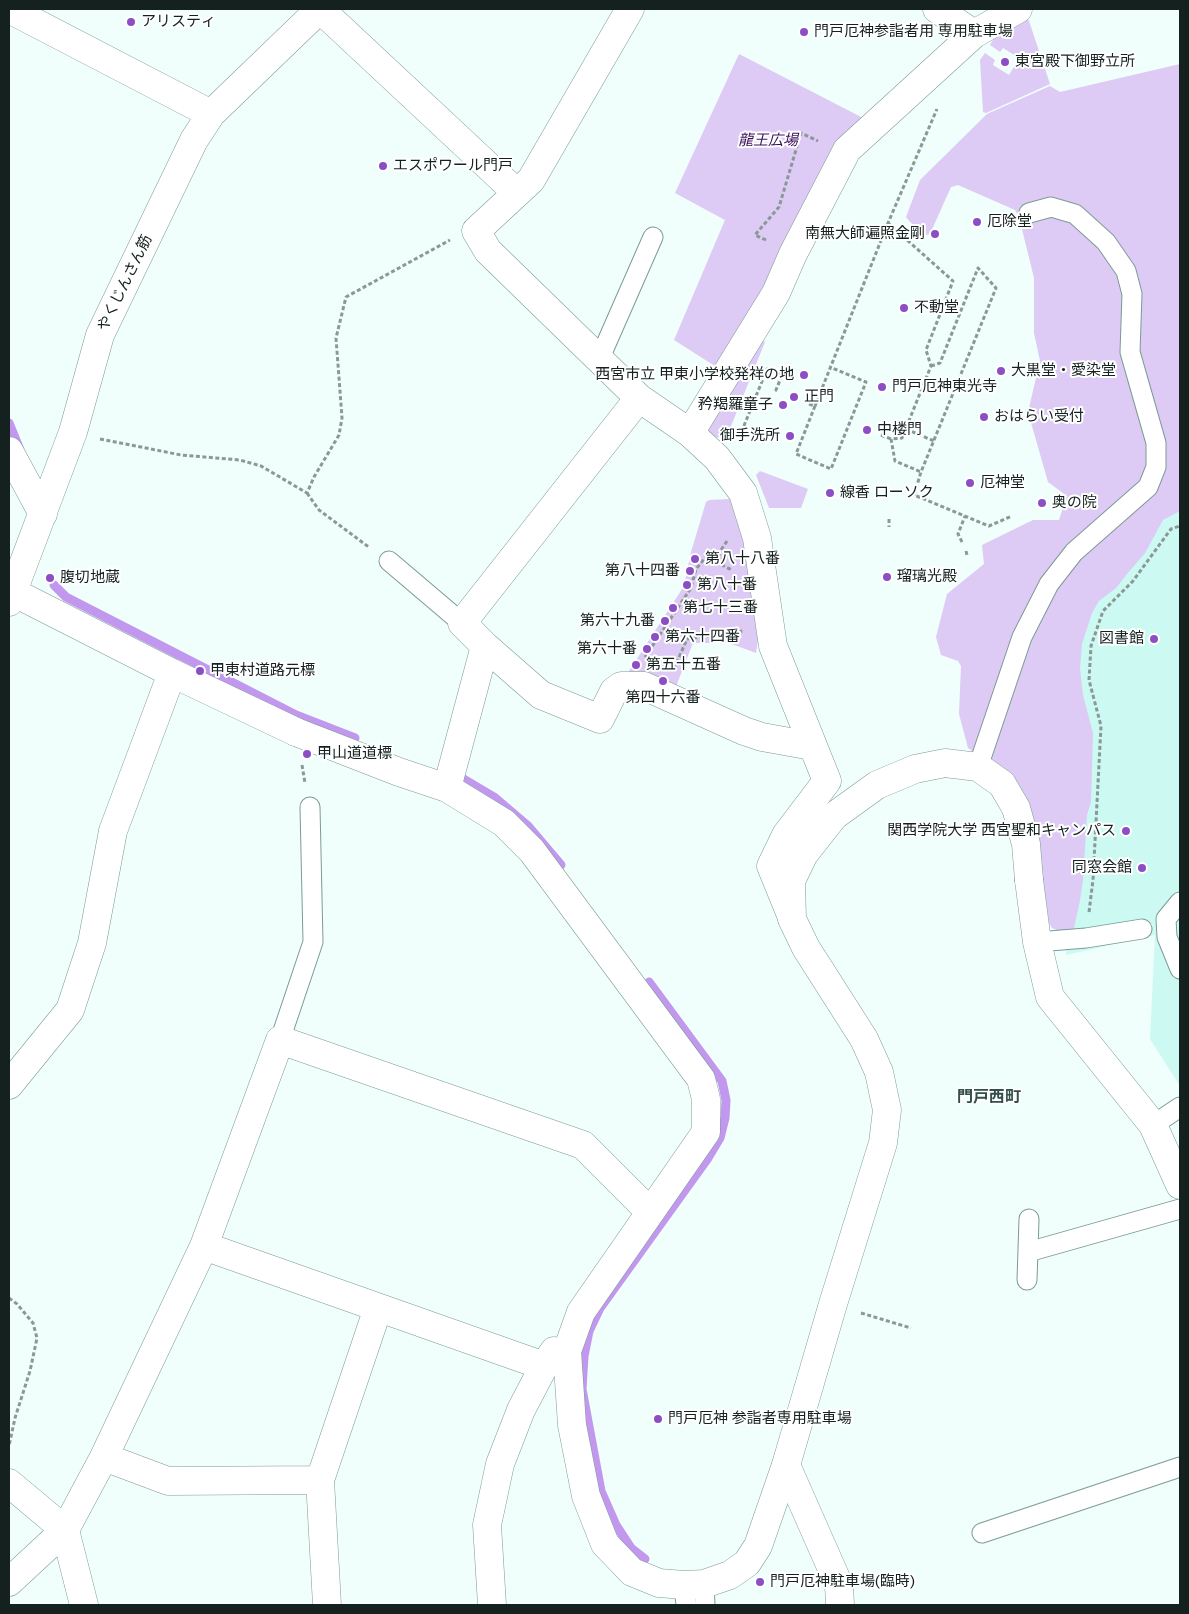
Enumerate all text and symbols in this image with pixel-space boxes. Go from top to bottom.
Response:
place label: アリスティ [141,13,216,31]
marker: アリスティ [125,16,137,28]
place label: 門戸厄神参詣者用 専用駐車場 [814,23,1013,41]
marker: 門戸厄神参詣者用 専用駐車場 [798,26,810,38]
place label: 東宮殿下御野立所 [1015,53,1135,71]
marker: 東宮殿下御野立所 [999,56,1011,68]
park label: 龍王広場 [738,132,798,150]
place label: エスポワール門戸 [393,157,513,175]
marker: エスポワール門戸 [377,160,389,172]
place label: 厄除堂 [987,213,1032,231]
marker: 厄除堂 [971,216,983,228]
place label: 南無大師遍照金剛 [805,225,925,243]
marker: 南無大師遍照金剛 [929,228,941,240]
street label: やくじんさん筋 [94,232,156,334]
place label: 不動堂 [914,299,959,317]
marker: 不動堂 [898,302,910,314]
place label: 大黒堂・愛染堂 [1011,362,1116,380]
marker: 大黒堂・愛染堂 [995,365,1007,377]
place label: 西宮市立 甲東小学校発祥の地 [595,366,794,384]
marker: 西宮市立 甲東小学校発祥の地 [798,369,810,381]
place label: 門戸厄神東光寺 [892,378,997,396]
marker: 門戸厄神東光寺 [876,381,888,393]
place label: 正門 [804,388,834,406]
marker: 正門 [788,391,800,403]
place label: 矜羯羅童子 [698,396,773,414]
marker: 矜羯羅童子 [777,399,789,411]
place label: おはらい受付 [994,408,1084,426]
marker: おはらい受付 [978,411,990,423]
place label: 中楼門 [877,421,922,439]
marker: 中楼門 [861,424,873,436]
place label: 御手洗所 [720,427,780,445]
marker: 御手洗所 [784,430,796,442]
place label: 厄神堂 [980,474,1025,492]
marker: 厄神堂 [964,477,976,489]
place label: 線香 ローソク [840,484,934,502]
marker: 線香 ローソク [824,487,836,499]
place label: 奥の院 [1052,494,1097,512]
marker: 奥の院 [1036,497,1048,509]
place label: 第八十八番 [705,550,780,568]
marker: 第八十八番 [689,553,701,565]
place label: 第八十四番 [605,562,680,580]
marker: 第八十四番 [684,565,696,577]
place label: 瑠璃光殿 [897,568,957,586]
place label: 腹切地蔵 [60,569,120,587]
marker: 瑠璃光殿 [881,571,893,583]
marker: 腹切地蔵 [44,572,56,584]
place label: 第八十番 [697,576,757,594]
marker: 第八十番 [681,579,693,591]
place label: 第七十三番 [683,599,758,617]
marker: 第七十三番 [667,602,679,614]
place label: 第六十九番 [580,612,655,630]
marker: 第六十九番 [659,615,671,627]
place label: 第六十四番 [665,628,740,646]
place label: 図書館 [1099,630,1144,648]
marker: 第六十四番 [649,631,661,643]
marker: 図書館 [1148,633,1160,645]
place label: 第六十番 [577,640,637,658]
marker: 第六十番 [641,643,653,655]
place label: 第五十五番 [646,656,721,674]
marker: 第五十五番 [630,659,642,671]
place label: 甲東村道路元標 [210,662,315,680]
marker: 甲東村道路元標 [194,665,206,677]
marker: 第四十六番 [657,675,669,687]
place label: 第四十六番 [626,689,700,707]
place label: 甲山道道標 [317,745,392,763]
marker: 甲山道道標 [301,748,313,760]
place label: 関西学院大学 西宮聖和キャンパス [887,822,1116,840]
marker: 関西学院大学 西宮聖和キャンパス [1120,825,1132,837]
place label: 同窓会館 [1072,859,1132,877]
marker: 同窓会館 [1136,862,1148,874]
district label: 門戸西町 [957,1087,1021,1107]
place label: 門戸厄神 参詣者専用駐車場 [668,1410,852,1428]
marker: 門戸厄神 参詣者専用駐車場 [652,1413,664,1425]
place label: 門戸厄神駐車場(臨時) [770,1573,915,1591]
marker: 門戸厄神駐車場(臨時) [754,1576,766,1588]

